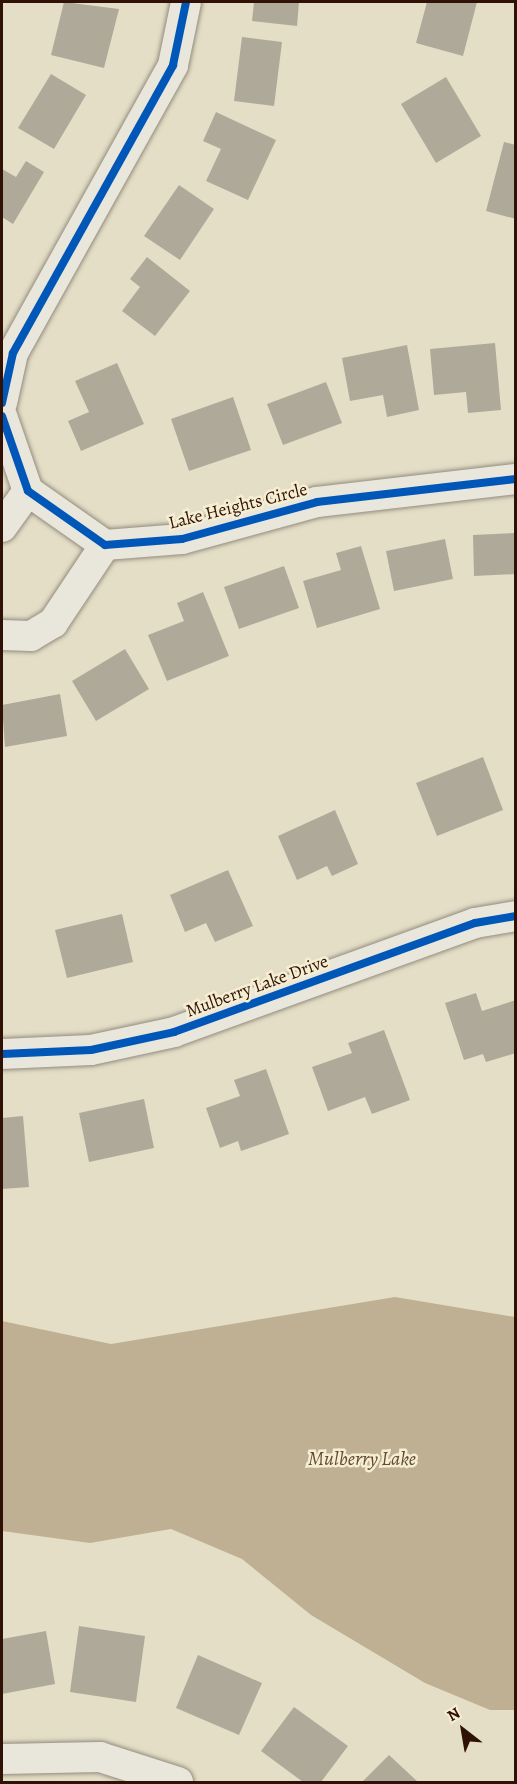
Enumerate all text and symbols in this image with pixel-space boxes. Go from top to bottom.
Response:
street label: Lake Heights Circle [166,478,310,534]
street label: Mulberry Lake Drive [183,950,331,1022]
water label: Mulberry Lake [308,1446,416,1470]
north arrow [433,1700,493,1760]
text: N [443,1702,464,1727]

